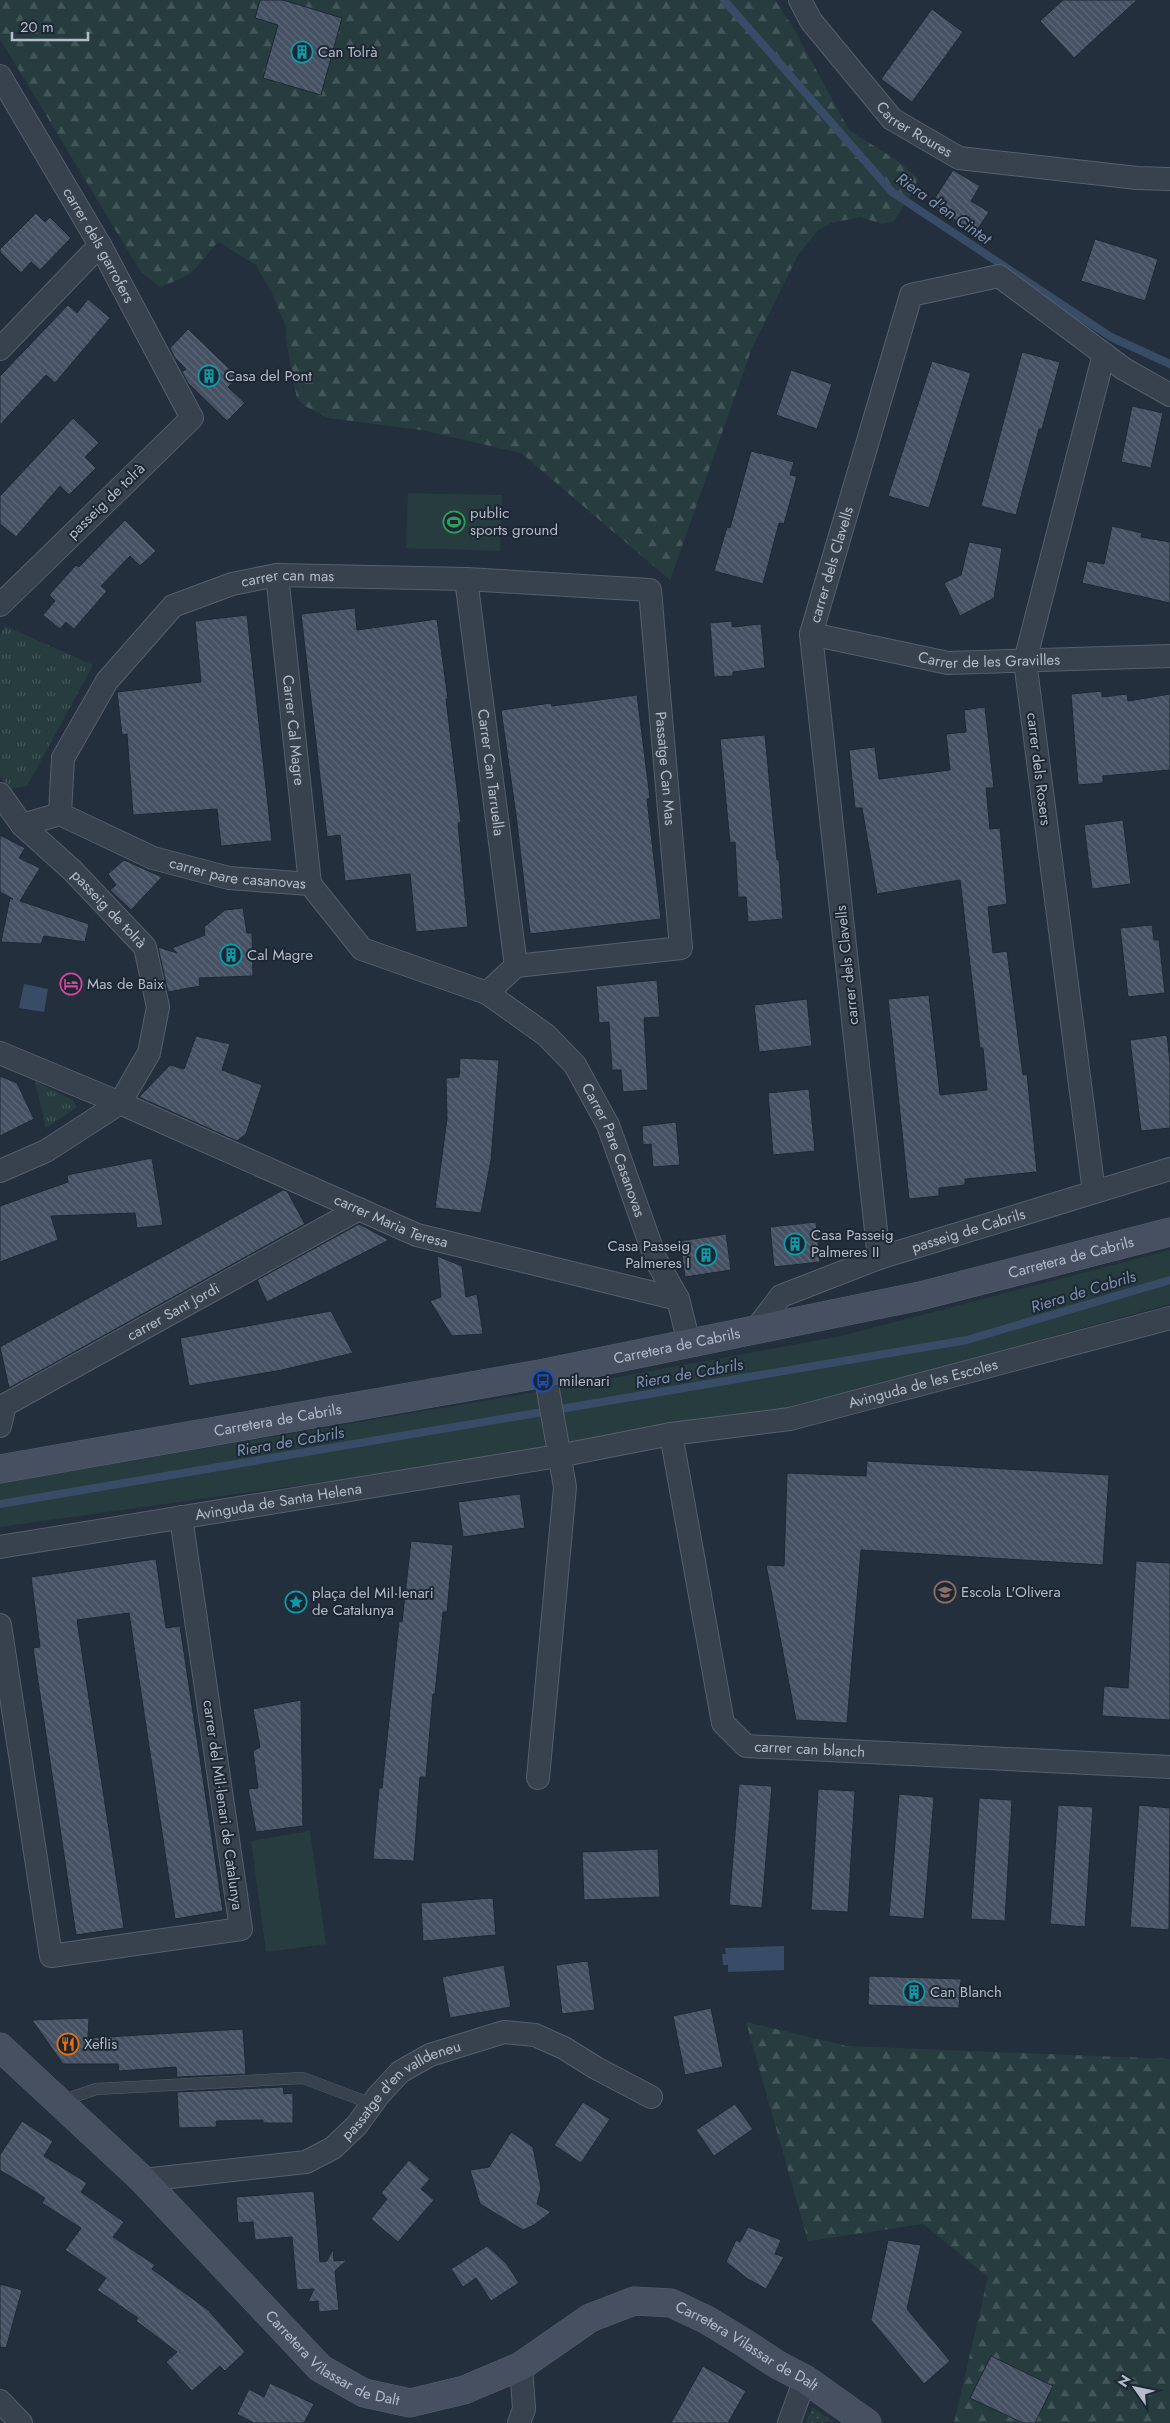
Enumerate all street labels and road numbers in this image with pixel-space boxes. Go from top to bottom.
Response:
street label: Carrer Roures [871,97,957,163]
street label: carrer dels garrofers [57,183,140,307]
street label: passeig de tolrà [62,458,150,544]
street label: carrer dels Clavells [804,504,859,625]
street label: carrer can mas [239,564,335,593]
street label: Carrer de les Gravilles [916,646,1061,674]
street label: Carrer Cal Magre [277,674,310,787]
street label: Carrer Can Tarruella [472,708,510,837]
street label: Passatge Can Mas [650,711,681,826]
street label: carrer dels Rosers [1021,711,1057,827]
street label: carrer pare casanovas [167,852,307,895]
street label: passeig de tolrà [66,865,152,953]
street label: carrer dels Clavells [830,904,864,1026]
street label: Carrer Pare Casanovas [576,1079,651,1220]
street label: carrer Maria Teresa [331,1189,450,1253]
street label: passeig de Cabrils [909,1203,1028,1258]
street label: Carretera de Cabrils [1006,1231,1136,1284]
street label: carrer Sant Jordi [123,1277,224,1346]
street label: Carretera de Cabrils [611,1322,742,1370]
street label: Avinguda de les Escoles [846,1353,1000,1414]
street label: Carretera de Cabrils [212,1398,343,1442]
street label: Avinguda de Santa Helena [193,1477,363,1526]
street label: carrer del Mil·lenari de Catalunya [197,1699,249,1911]
street label: carrer can blanch [754,1735,866,1763]
street label: passatge d'en valldeneu [337,2035,463,2145]
street label: Carretera Vilassar de Dalt [672,2296,823,2396]
street label: Carretera Vilassar de Dalt [260,2305,402,2411]

